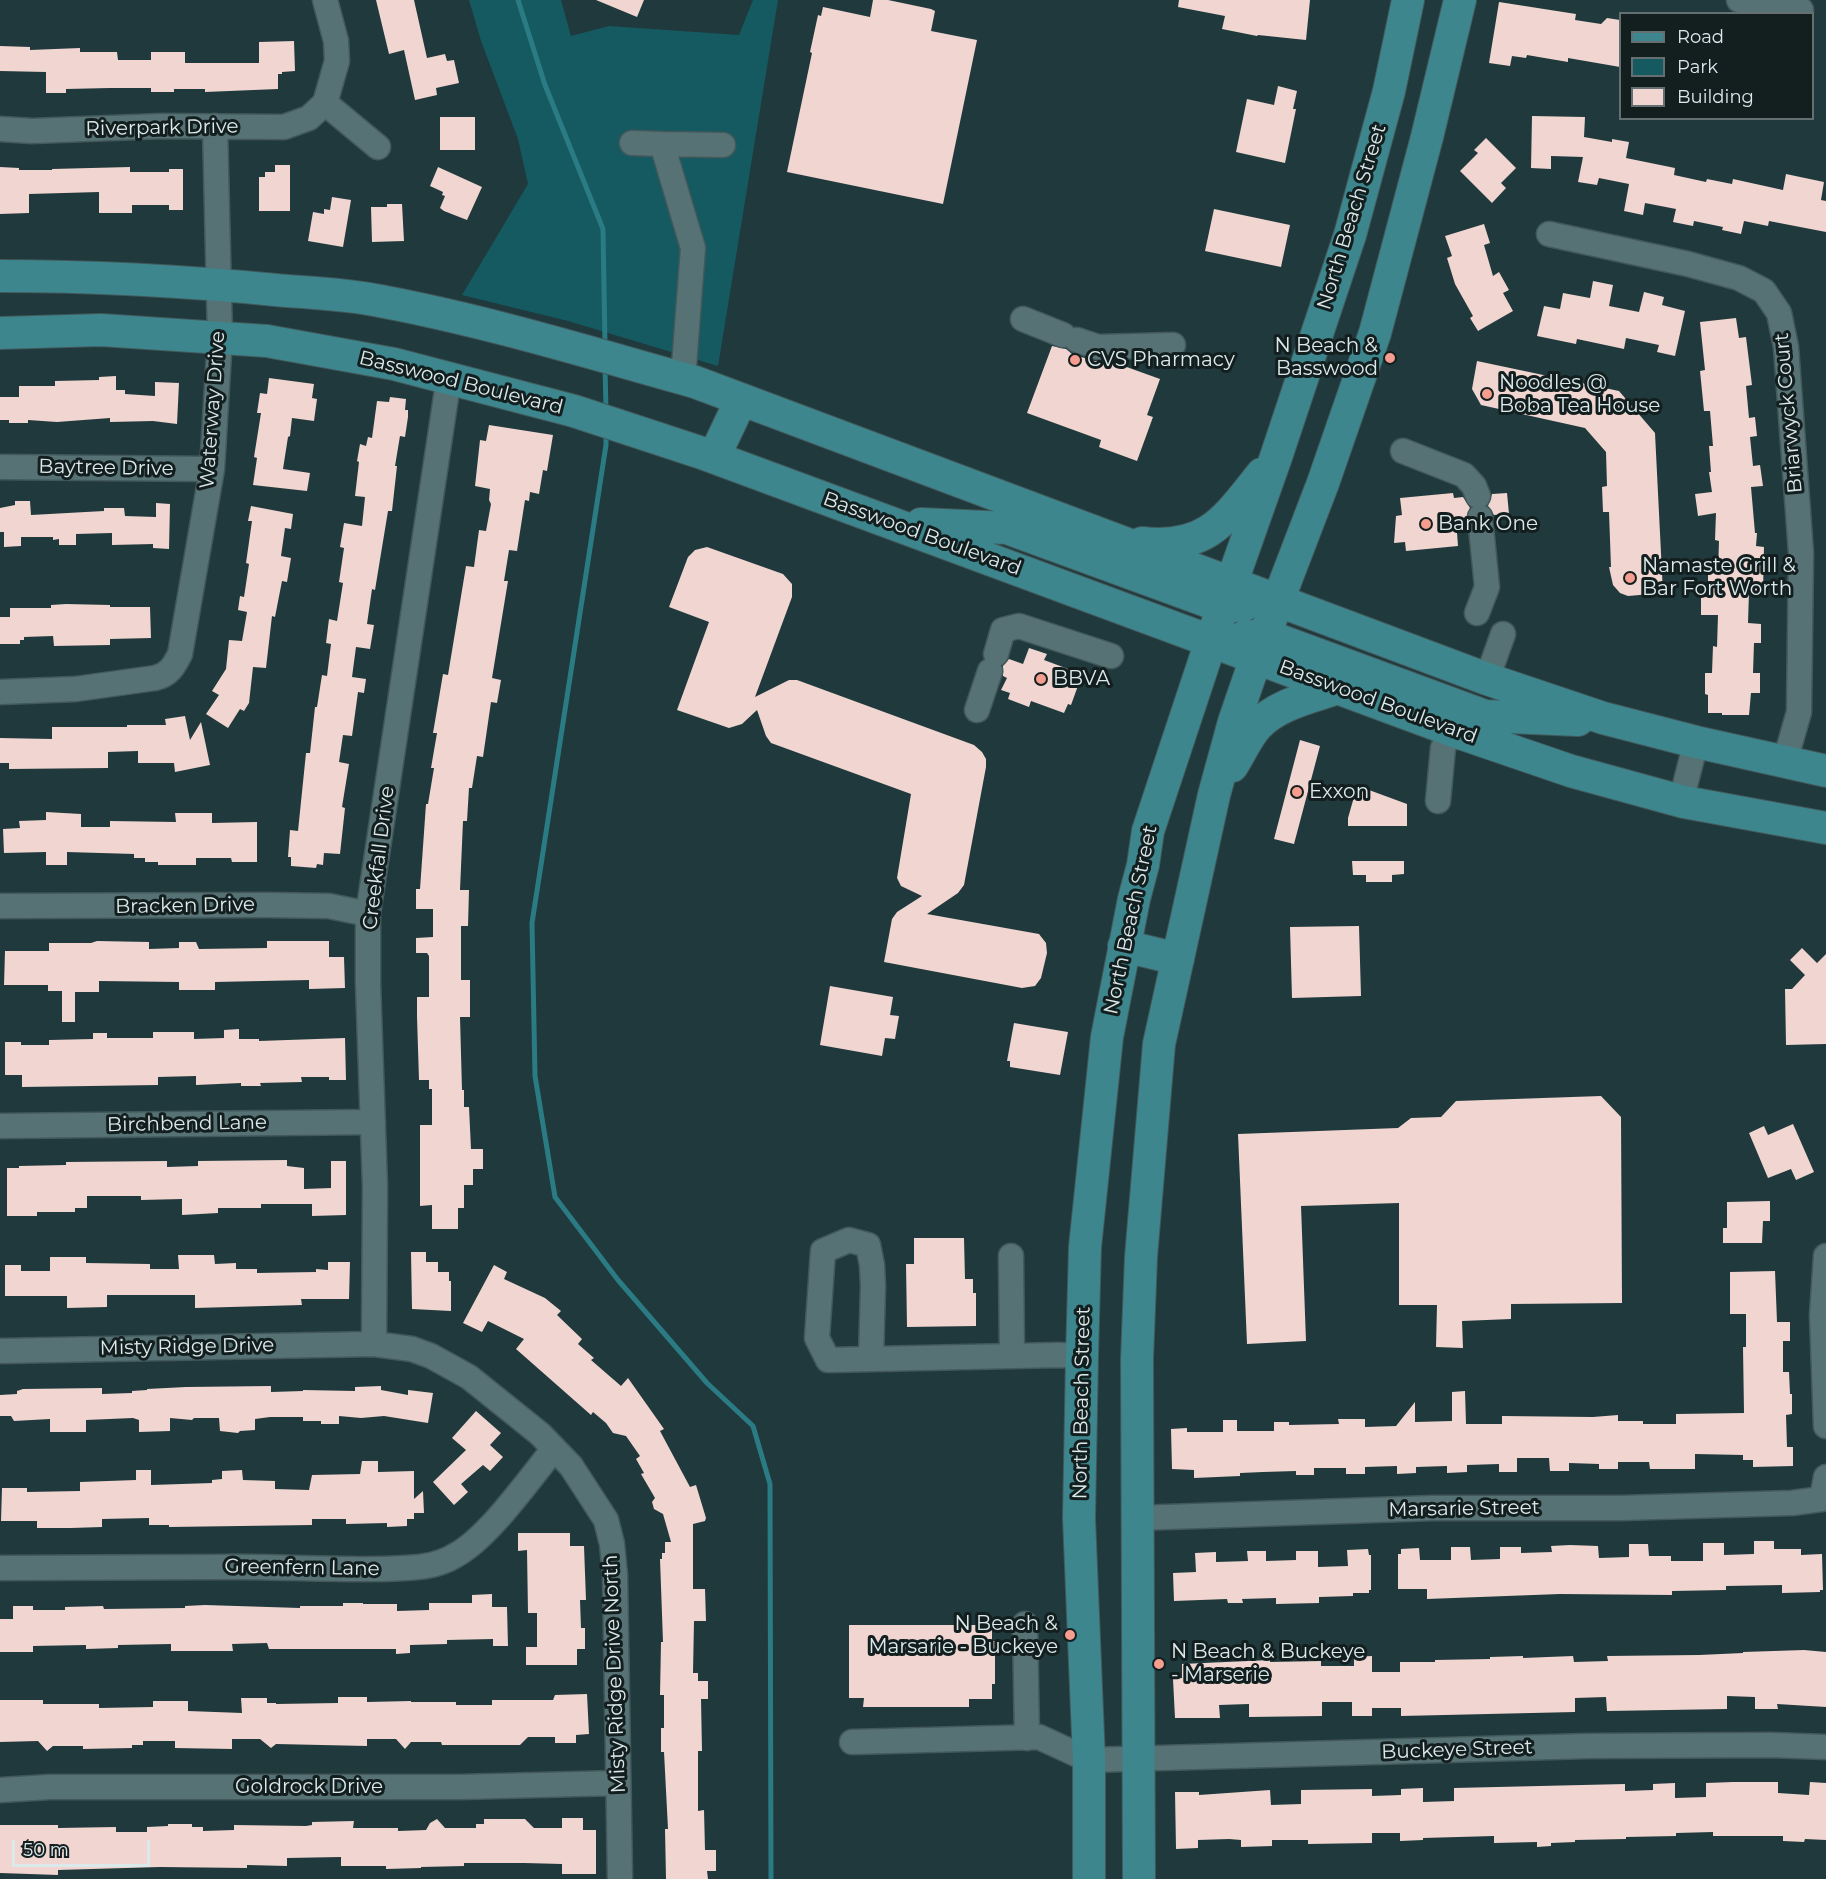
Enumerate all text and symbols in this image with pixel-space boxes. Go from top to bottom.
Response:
legend [1619,12,1814,120]
text: Road [1677,26,1724,48]
text: Park [1677,56,1718,78]
text: Building [1677,86,1754,108]
street label: Riverpark Drive [85,115,239,141]
street label: North Beach Street [1312,121,1392,313]
street label: Waterway Drive [196,330,230,490]
street label: Briarwyck Court [1770,332,1808,494]
place label: N Beach & Basswood [1275,334,1378,381]
street label: Basswood Boulevard [357,346,565,420]
place label: CVS Pharmacy [1087,348,1235,372]
marker: N Beach & Basswood [1383,351,1397,365]
marker: CVS Pharmacy [1068,353,1082,367]
place label: Noodles @ Boba Tea House [1499,371,1660,418]
marker: Noodles @ Boba Tea House [1480,387,1494,401]
street label: Baytree Drive [38,455,174,481]
street label: Basswood Boulevard [820,487,1024,581]
place label: Bank One [1438,512,1538,536]
marker: Bank One [1419,517,1433,531]
place label: Namaste Grill & Bar Fort Worth [1642,554,1796,601]
marker: Namaste Grill & Bar Fort Worth [1623,571,1637,585]
street label: Basswood Boulevard [1276,655,1480,749]
place label: BBVA [1053,667,1110,691]
marker: BBVA [1034,672,1048,686]
place label: Exxon [1309,780,1369,804]
street label: Creekfall Drive [358,785,400,931]
marker: Exxon [1290,785,1304,799]
street label: North Beach Street [1099,823,1163,1017]
street label: Bracken Drive [115,893,255,919]
street label: Birchbend Lane [107,1111,267,1137]
street label: North Beach Street [1068,1306,1096,1500]
street label: Misty Ridge Drive [100,1333,274,1361]
street label: Marsarie Street [1388,1496,1540,1522]
street label: Misty Ridge Drive North [599,1554,631,1794]
street label: Greenfern Lane [224,1555,380,1581]
place label: N Beach & Marsarie - Buckeye [868,1612,1058,1659]
marker: N Beach & Marsarie - Buckeye [1063,1628,1077,1642]
place label: N Beach & Buckeye - Marserie [1171,1640,1365,1687]
marker: N Beach & Buckeye - Marserie [1152,1657,1166,1671]
street label: Buckeye Street [1381,1735,1533,1765]
street label: Goldrock Drive [235,1775,383,1799]
scale bar [15,1828,153,1866]
text: 50 m [23,1839,69,1861]

